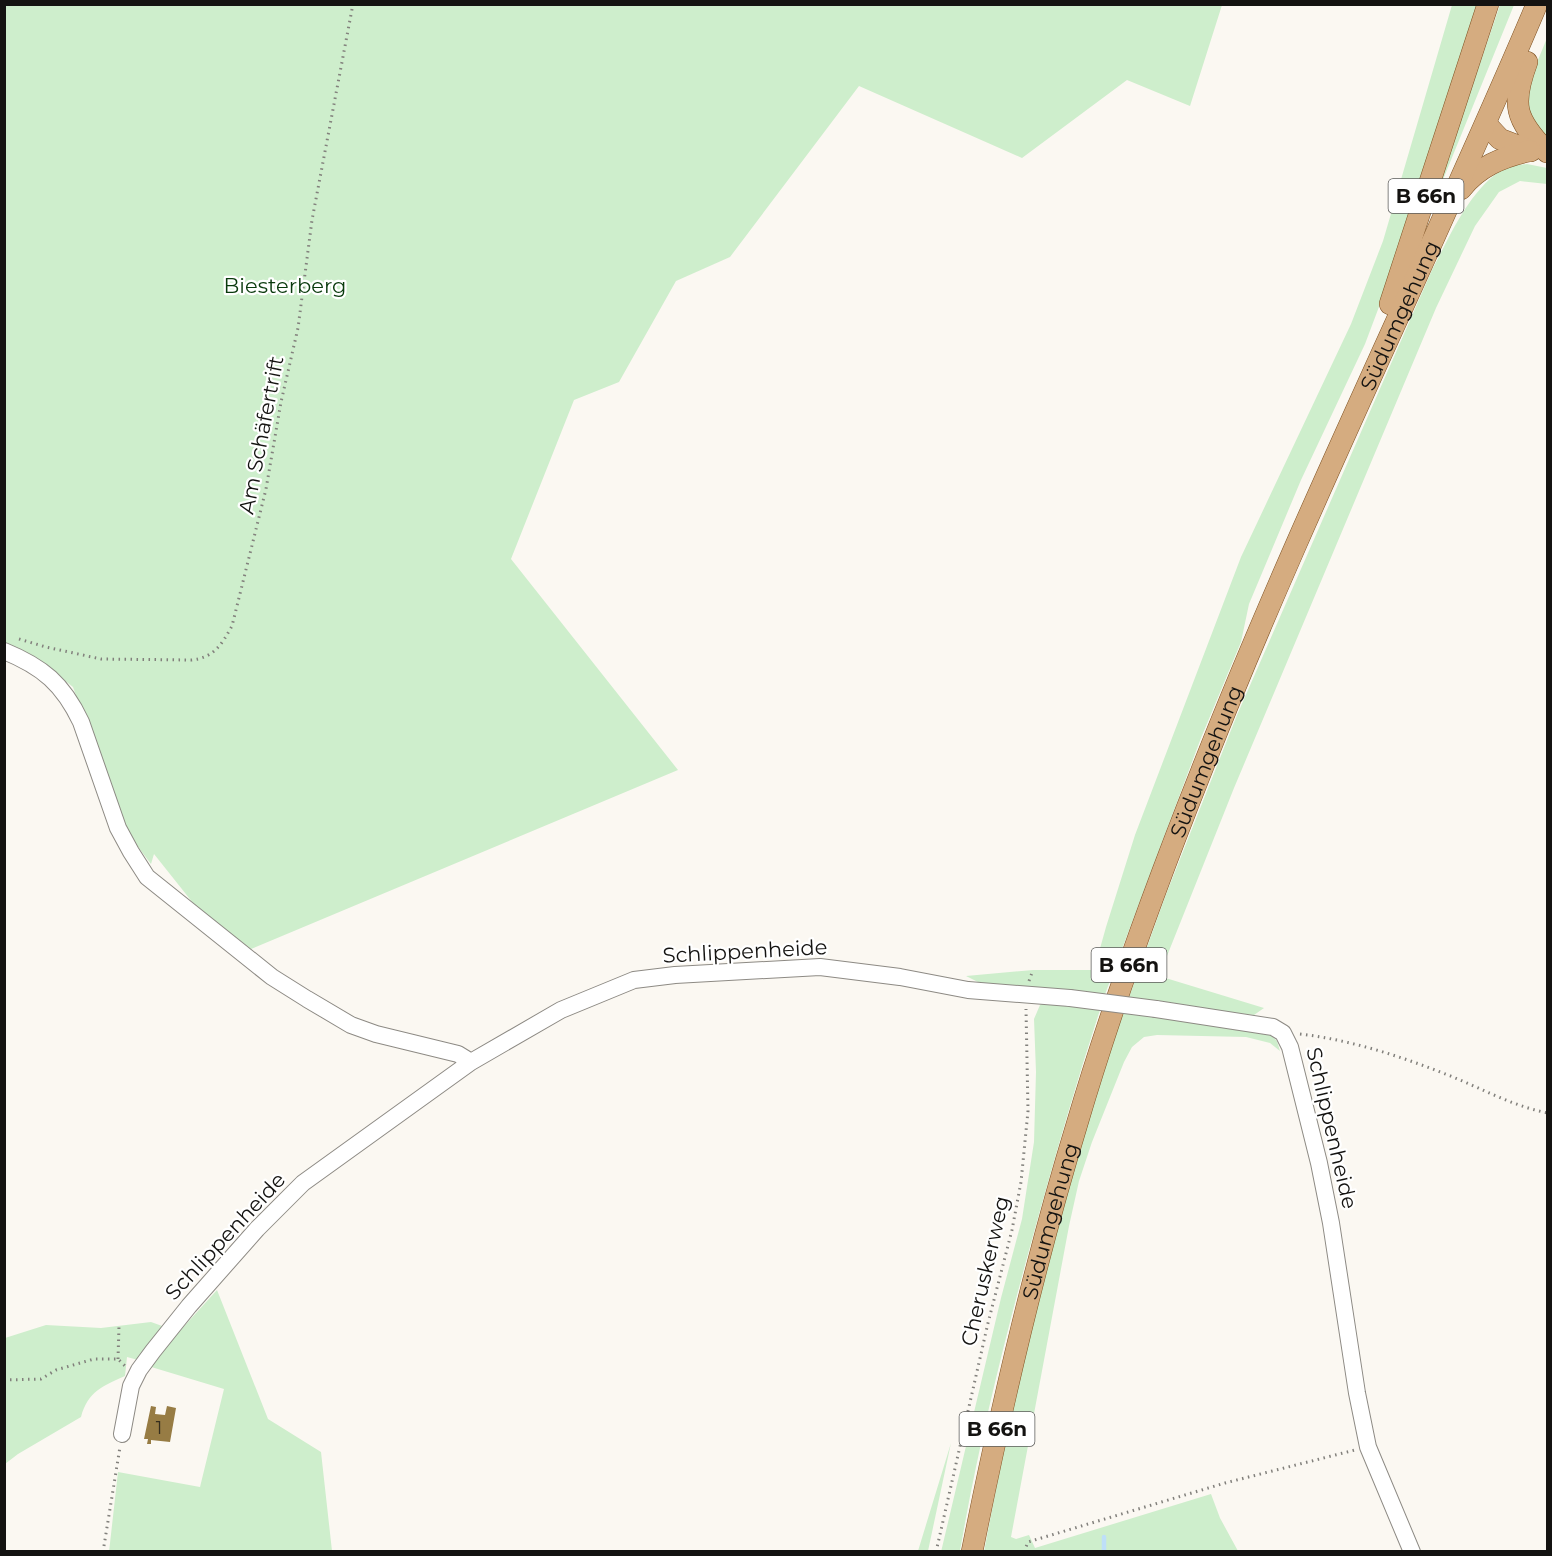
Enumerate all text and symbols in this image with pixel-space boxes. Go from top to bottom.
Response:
road number: B 66n [1388,179,1464,213]
street label: Südumgehung [1354,237,1444,394]
park label: Biesterberg [224,273,346,298]
street label: Am Schäfertrift [233,354,289,516]
street label: Südumgehung [1164,681,1247,841]
street label: Schlippenheide [662,934,828,968]
road number: B 66n [1092,948,1166,982]
street label: Schlippenheide [1301,1045,1363,1211]
street label: Südumgehung [1016,1140,1083,1302]
street label: Schlippenheide [160,1167,290,1305]
street label: Cheruskerweg [956,1194,1014,1348]
road number: B 66n [960,1412,1034,1446]
house number: 1 [156,1417,162,1439]

